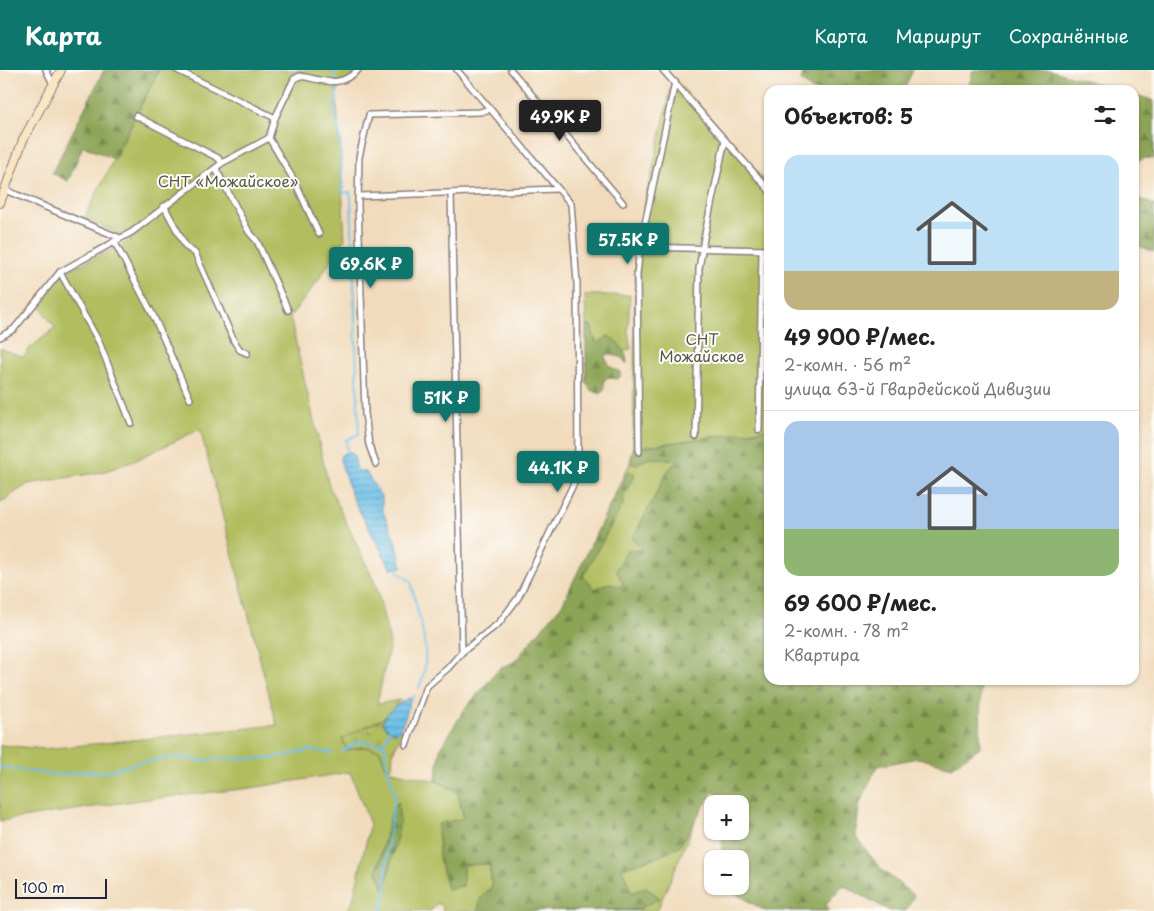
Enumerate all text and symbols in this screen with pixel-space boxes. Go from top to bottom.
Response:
text: Карта [25,17,102,53]
text: Карта [815,22,867,49]
text: Маршрут [895,22,981,49]
text: Сохранённые [1009,22,1129,49]
text: Объектов: 5 [784,99,913,131]
pin: 49.9K ₽ [514,100,606,142]
icon: filters [1091,101,1119,129]
text: 49.9K ₽ [530,104,590,128]
park label: СНТ «Можайское» [158,169,299,192]
icon: home [907,188,997,278]
pin: 57.5K ₽ [582,222,674,265]
text: 57.5K ₽ [598,227,658,251]
pin: 69.6K ₽ [325,246,417,289]
text: 69.6K ₽ [340,251,402,275]
text: 49 900 ₽/мес. [784,320,936,352]
park label: СНТ Можайское [659,327,745,367]
text: 2-комн. · 56 m² [784,352,911,376]
text: улица 63-й Гвардейской Дивизии [784,376,1051,400]
pin: 51K ₽ [411,380,481,423]
text: 51K ₽ [424,385,468,409]
pin: 44.1K ₽ [512,450,604,493]
icon: home [907,453,997,543]
text: 44.1K ₽ [528,455,588,479]
text: 69 600 ₽/мес. [784,586,937,618]
text: 2-комн. · 78 m² [784,618,909,642]
text: Квартира [784,642,859,666]
map controls [704,795,749,895]
button: + [704,795,749,840]
button: − [704,850,749,895]
scale bar [15,876,108,899]
text: 100 m [22,877,65,898]

